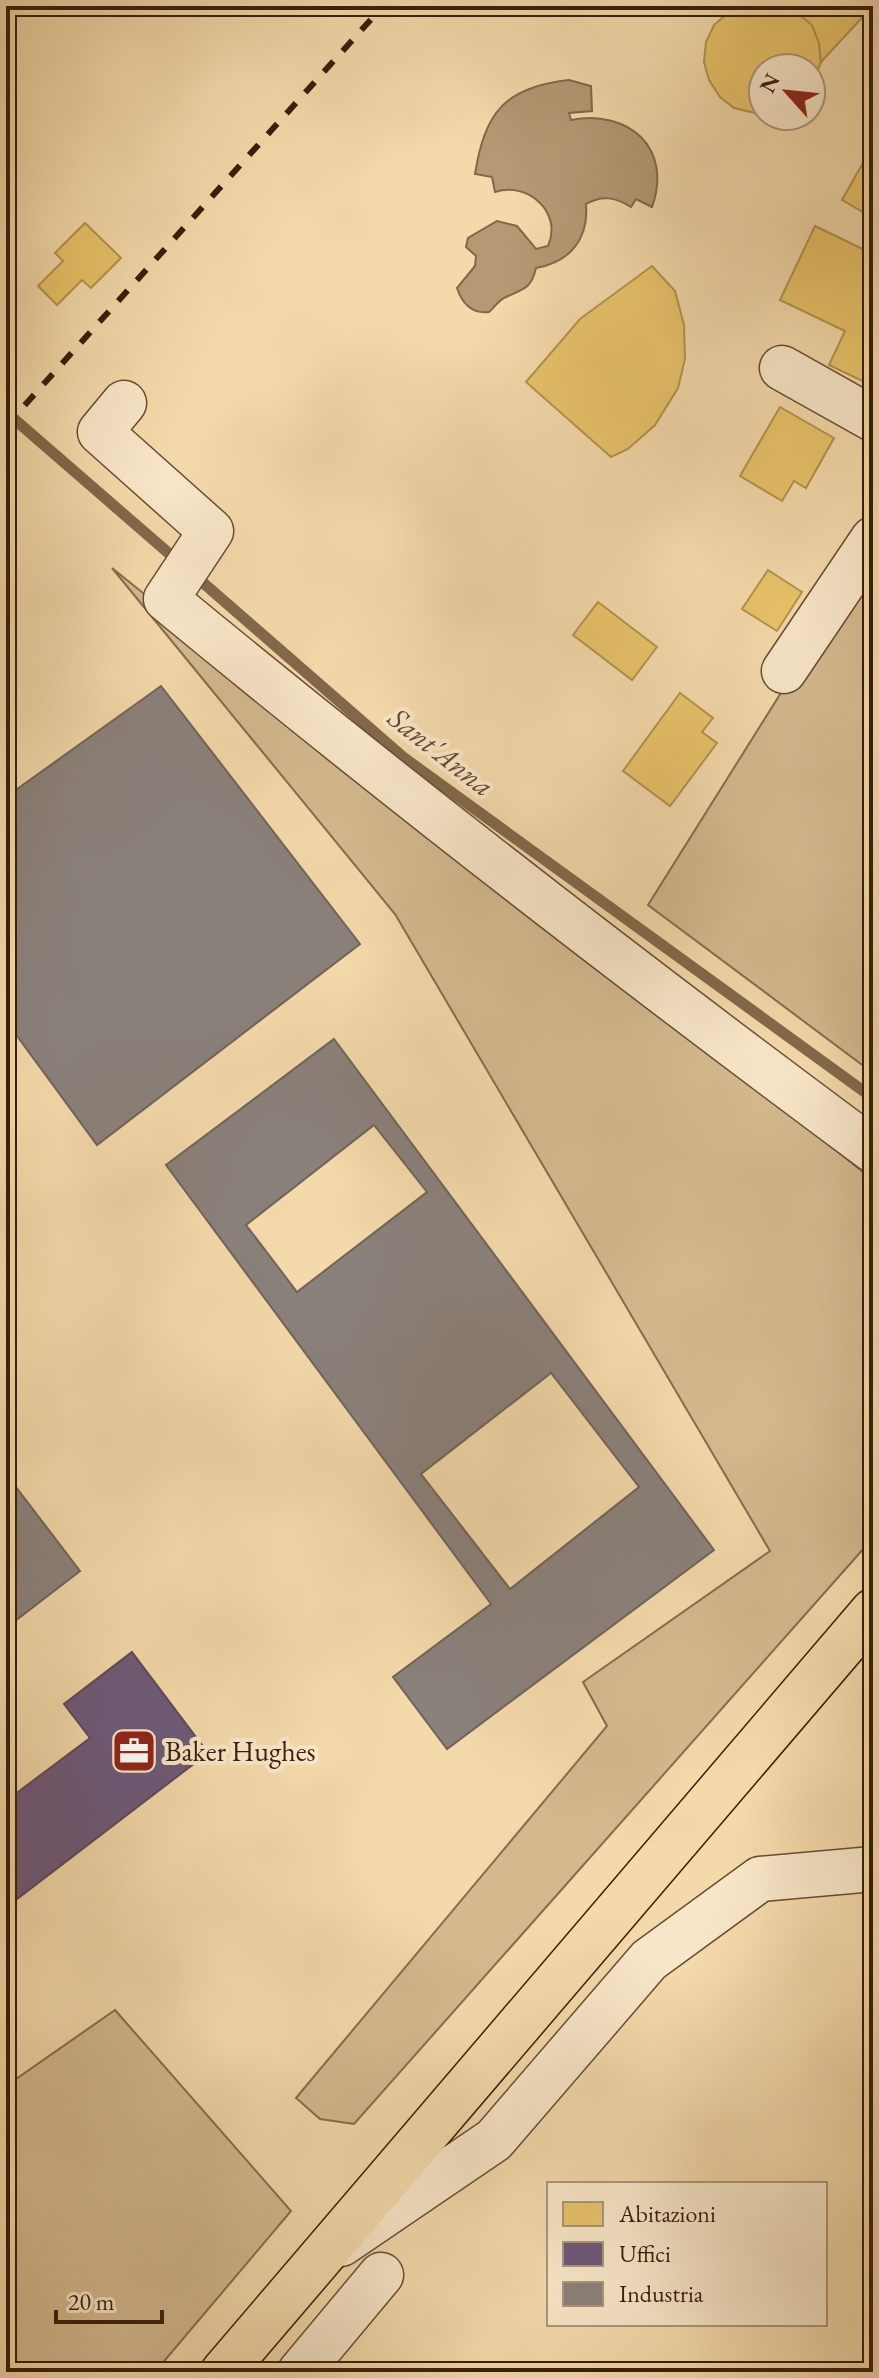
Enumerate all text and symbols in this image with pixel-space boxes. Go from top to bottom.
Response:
north arrow [747,52,827,132]
text: N [753,68,787,98]
water label: Sant'Anna [380,698,502,805]
office icon: Baker Hughes [110,1727,158,1775]
place label: Baker Hughes [165,1733,316,1769]
legend [547,2182,827,2326]
text: Abitazioni [618,2198,716,2229]
text: Uffici [619,2238,671,2269]
scale bar [56,2274,162,2324]
text: Industria [619,2278,704,2309]
text: 20 m [68,2286,115,2317]

